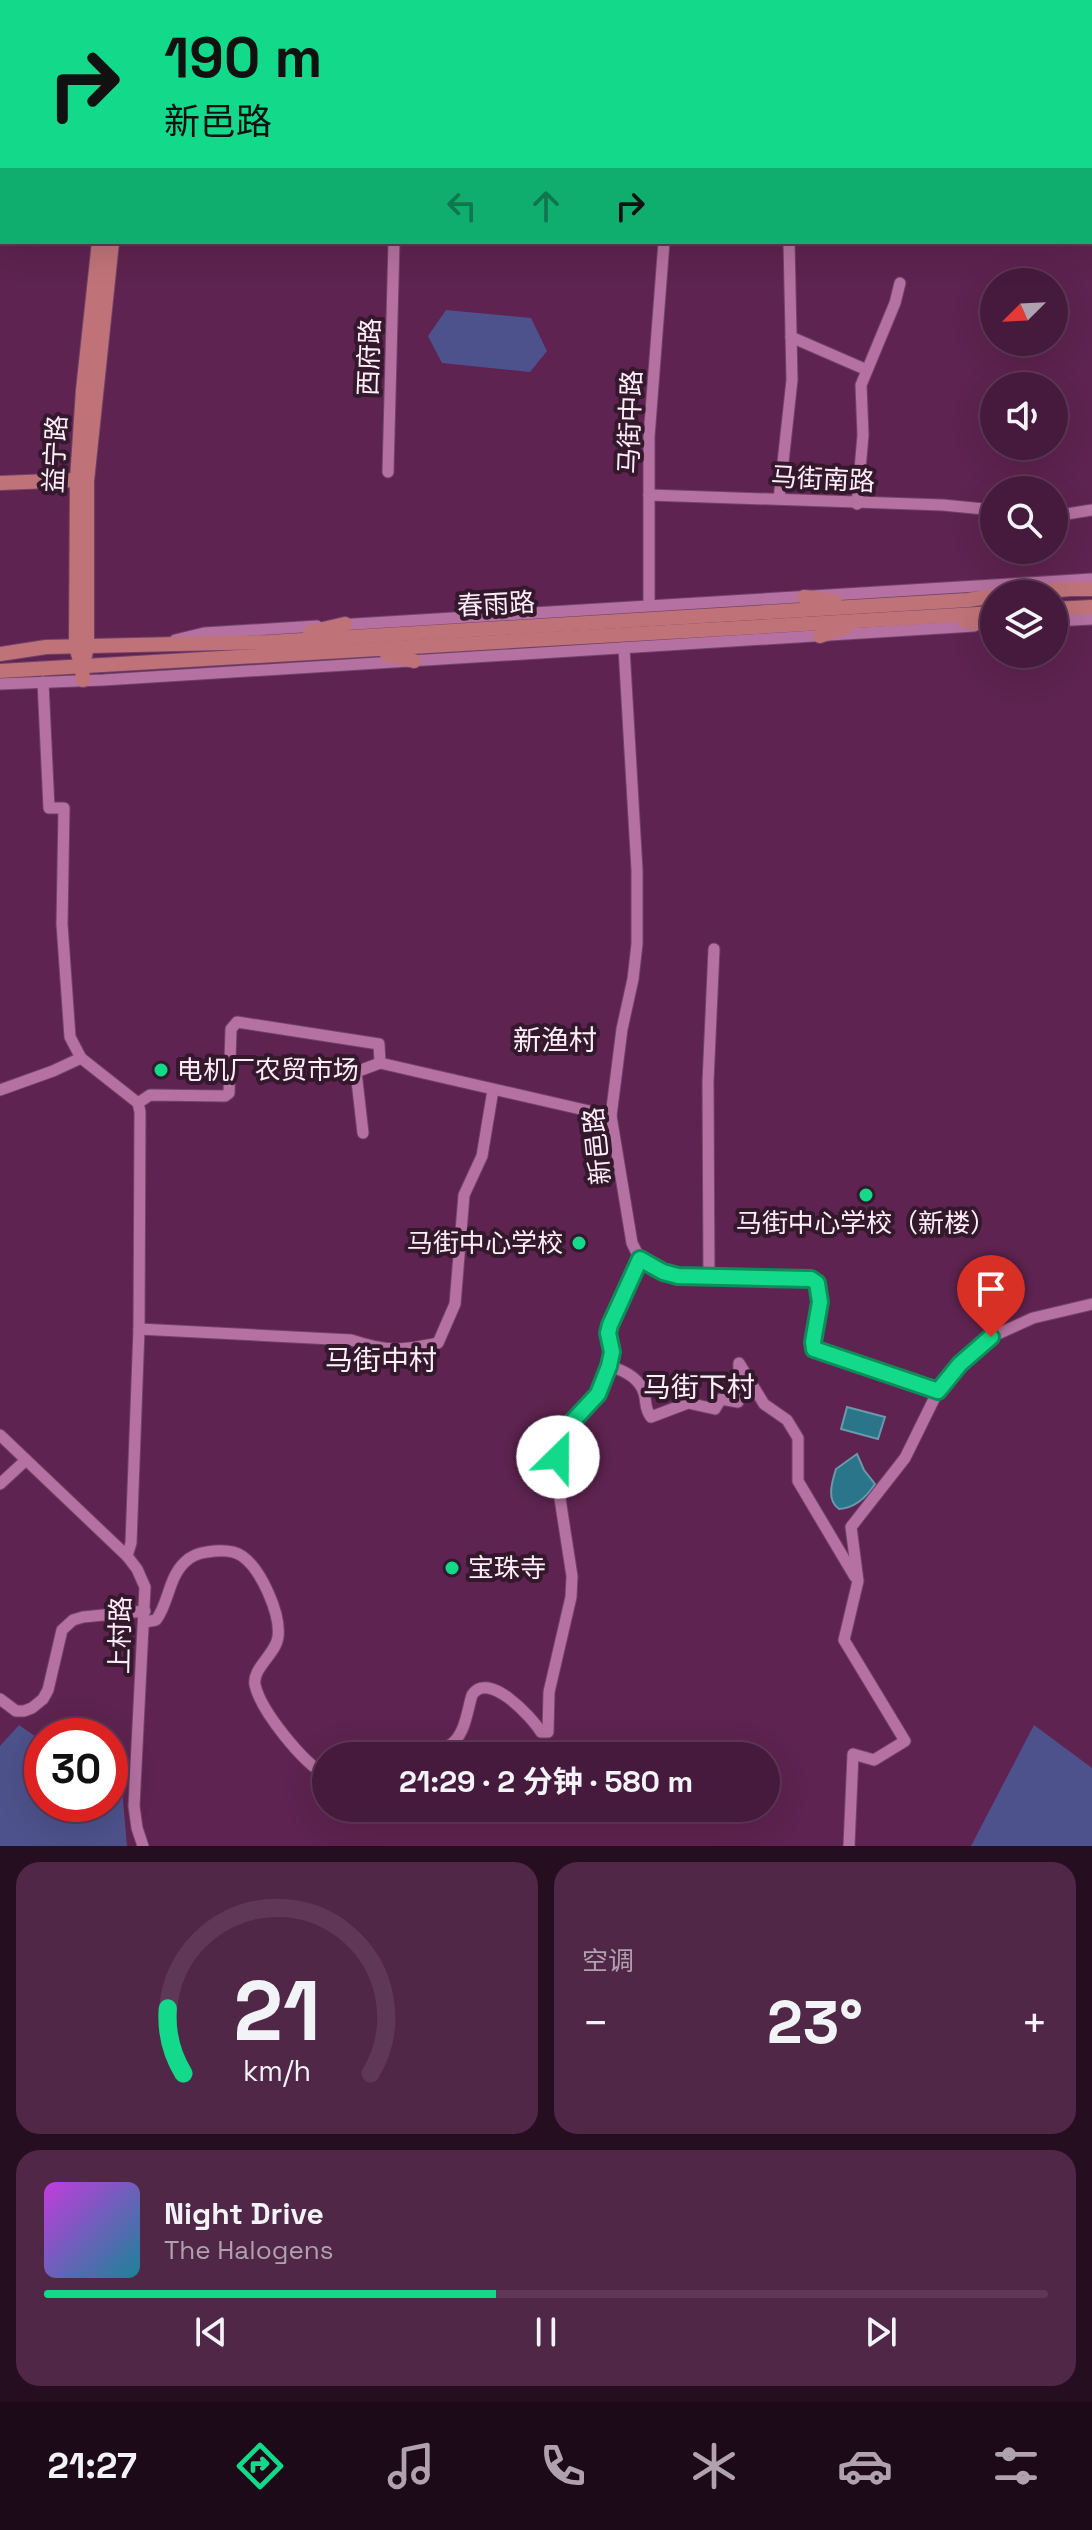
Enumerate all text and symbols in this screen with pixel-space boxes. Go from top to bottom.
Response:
text: 190 m [164,22,322,93]
icon: right [32,32,136,136]
text: 新邑路 [164,99,272,145]
icon: left [440,184,484,228]
icon: ahead [524,184,568,228]
icon: right [608,184,652,228]
north arrow [980,268,1068,356]
map controls [980,268,1068,668]
street label: 西府路 [351,317,387,397]
street label: 马街中路 [611,369,649,475]
button: sound [980,372,1068,460]
street label: 益宁路 [36,414,74,494]
street label: 马街南路 [770,459,876,499]
button: search [980,476,1068,564]
button: layers [980,580,1068,668]
street label: 春雨路 [456,585,536,623]
district label: 新渔村 [513,1022,597,1058]
place label: 电机厂农贸市场 [177,1053,359,1087]
marker: 电机厂农贸市场 [152,1061,170,1079]
street label: 新邑路 [576,1105,618,1187]
marker: 马街中心学校（新楼） [857,1186,875,1204]
place label: 马街中心学校（新楼） [736,1206,996,1240]
place label: 马街中心学校 [407,1226,563,1260]
marker: 马街中心学校 [570,1234,588,1252]
pin [957,1255,1025,1337]
icon: arrive [969,1267,1013,1311]
district label: 马街中村 [325,1342,437,1378]
district label: 马街下村 [643,1369,755,1405]
position arrow [516,1415,600,1499]
place label: 宝珠寺 [468,1551,546,1585]
marker: 宝珠寺 [443,1559,461,1577]
street label: 上村路 [102,1596,138,1674]
speed limit sign: 30 [24,1718,128,1822]
text: 21:29 · 2 分钟 · 580 m [399,1762,693,1801]
text: 空调 [582,1944,634,1978]
text: 21 [233,1958,321,2064]
text: 23° [767,1984,863,2061]
text: − [582,1995,609,2051]
text: + [1021,1995,1048,2051]
text: km/h [243,2053,311,2089]
text: Night Drive [164,2194,324,2233]
text: The Halogens [164,2233,333,2267]
icon: previous [189,2310,233,2354]
icon: pause [524,2310,568,2354]
icon: next [859,2310,903,2354]
icon: directions [232,2438,288,2494]
icon: music [383,2438,439,2494]
icon: phone [535,2438,591,2494]
icon: climate [686,2438,742,2494]
icon: car [837,2438,893,2494]
icon: filters [988,2438,1044,2494]
text: 21:27 [48,2443,137,2489]

